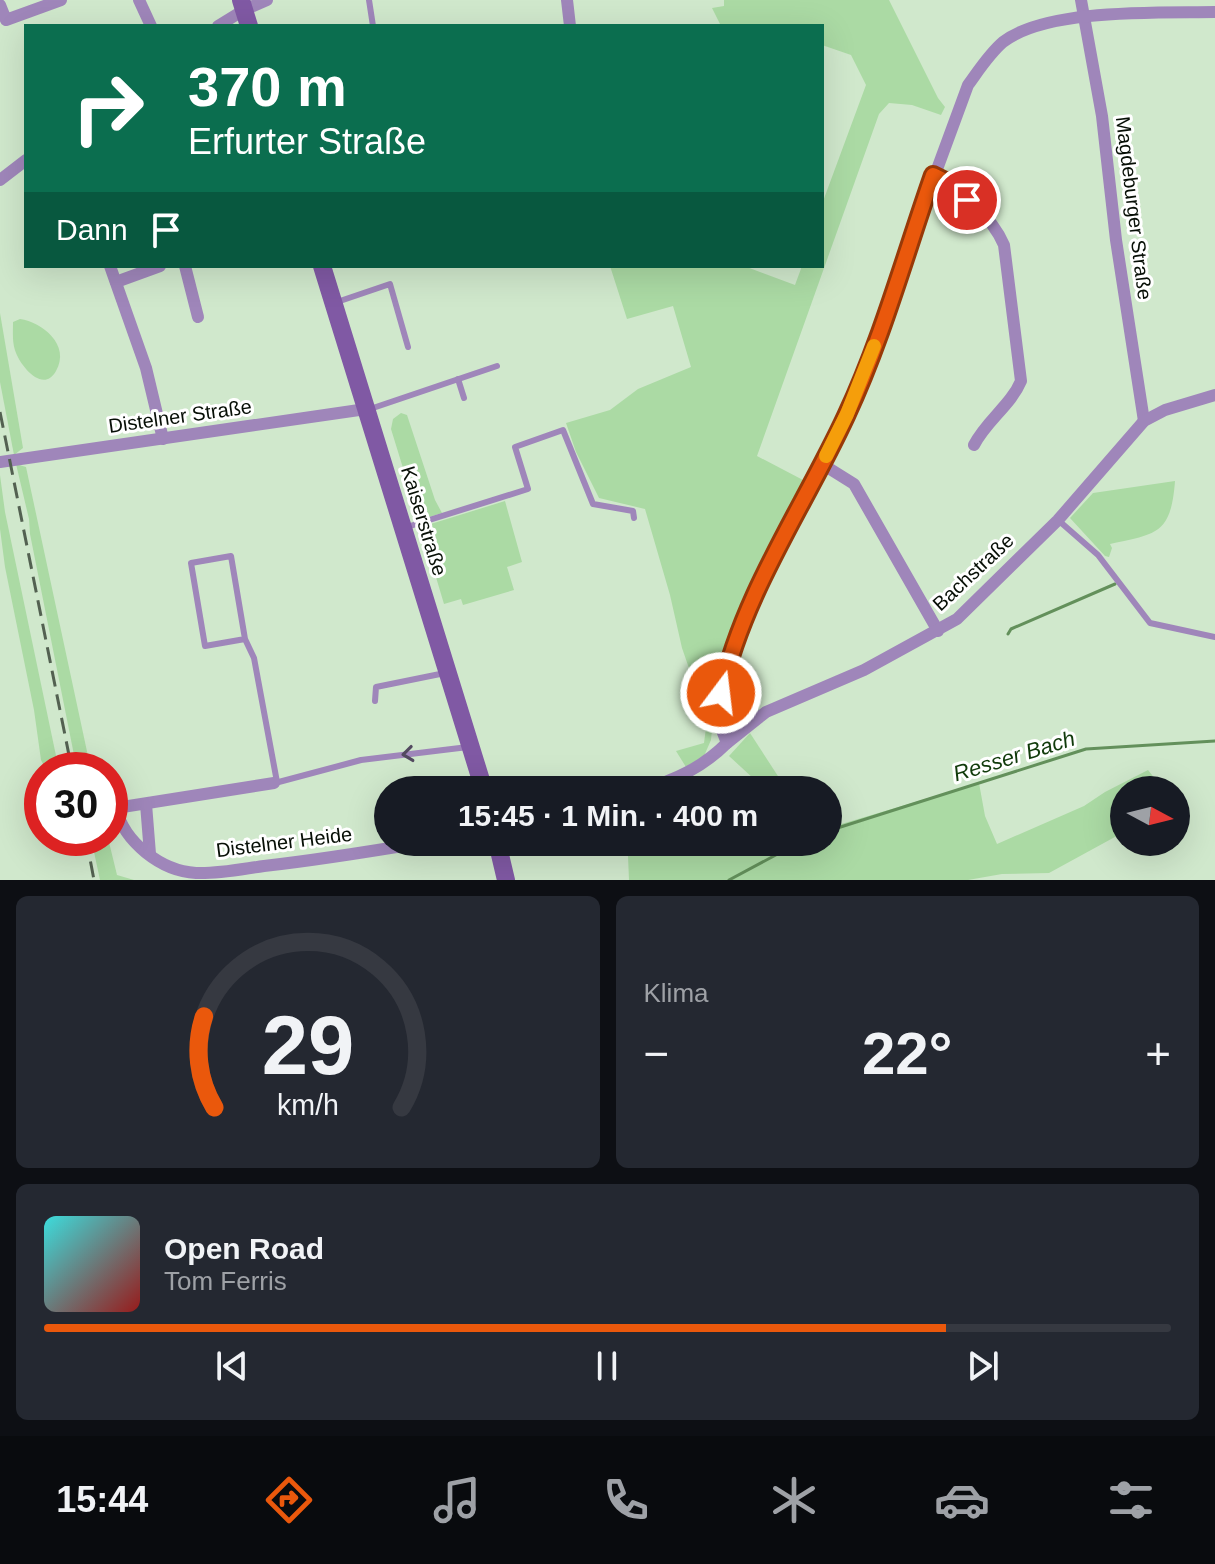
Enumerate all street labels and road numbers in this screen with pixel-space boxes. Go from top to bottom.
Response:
street label: Magdeburger Straße [1112,115,1156,301]
street label: Distelner Straße [107,395,253,437]
street label: Kaiserstraße [397,464,451,578]
street label: Bachstraße [928,529,1018,615]
street label: Distelner Heide [215,823,353,861]

